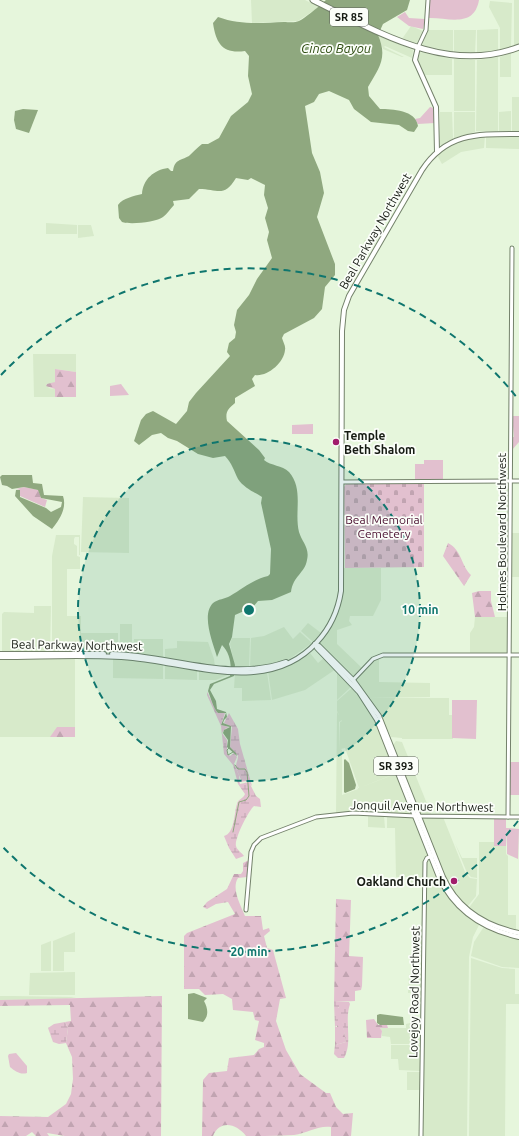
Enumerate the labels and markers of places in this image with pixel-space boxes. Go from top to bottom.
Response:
place label: Temple Beth Shalom [344,429,415,456]
marker: Temple Beth Shalom [331,437,341,447]
centre of rings [242,603,256,617]
place label: Oakland Church [357,875,446,888]
marker: Oakland Church [449,876,459,886]

